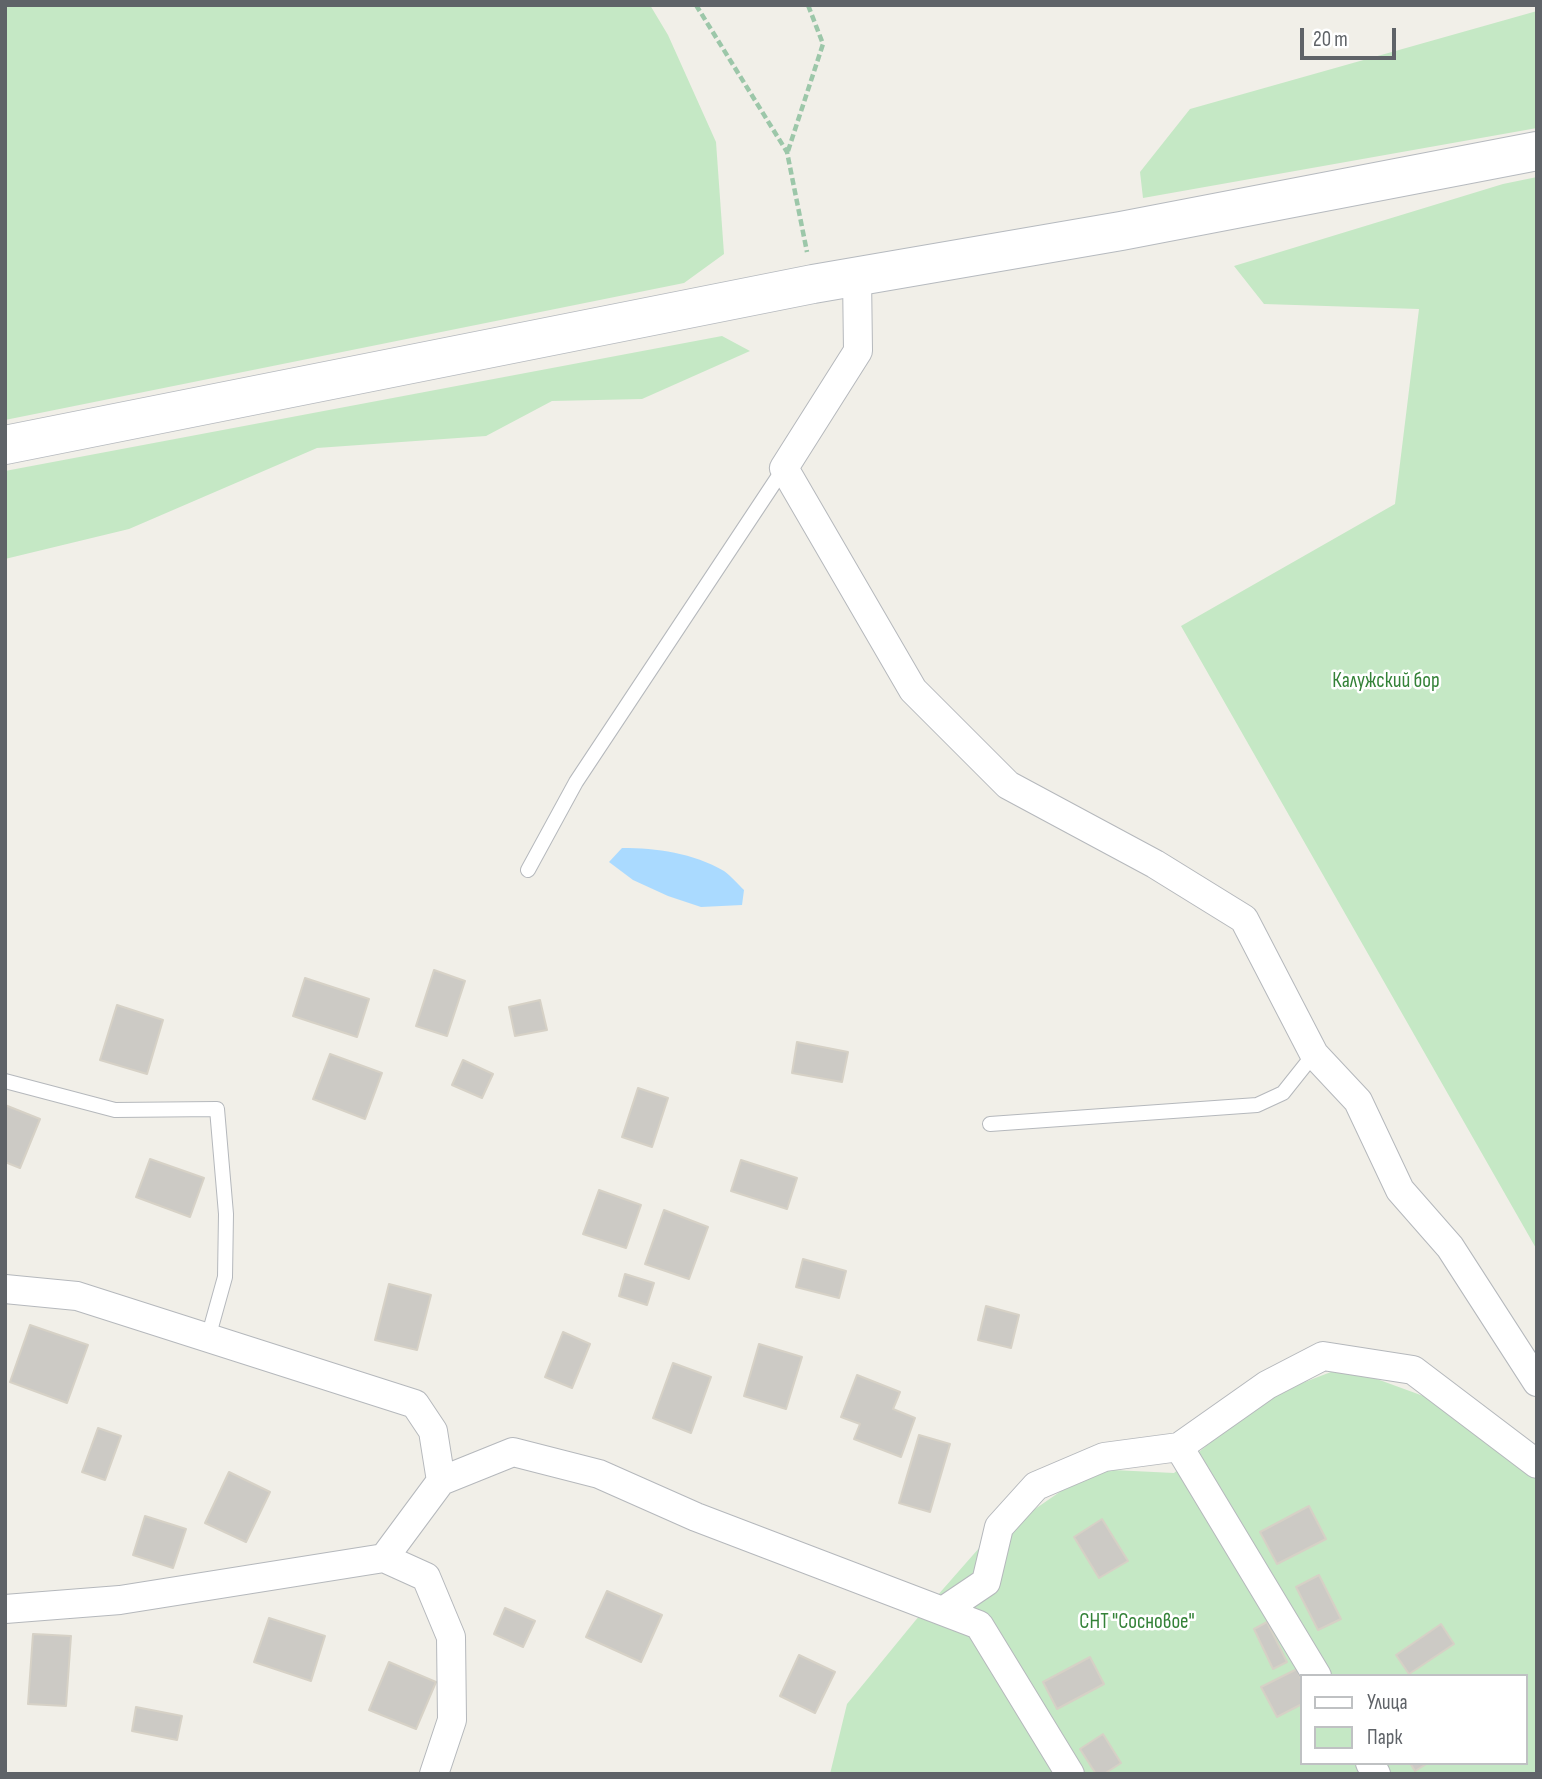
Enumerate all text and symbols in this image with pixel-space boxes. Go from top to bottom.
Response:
scale bar [1304,14,1400,58]
text: 20 m [1313,27,1348,52]
park label: Калужский бор [1332,669,1440,695]
park label: СНТ "Сосновое" [1079,1610,1195,1636]
legend [1300,1674,1528,1765]
text: Улица [1367,1690,1408,1715]
text: Парк [1367,1725,1402,1750]

